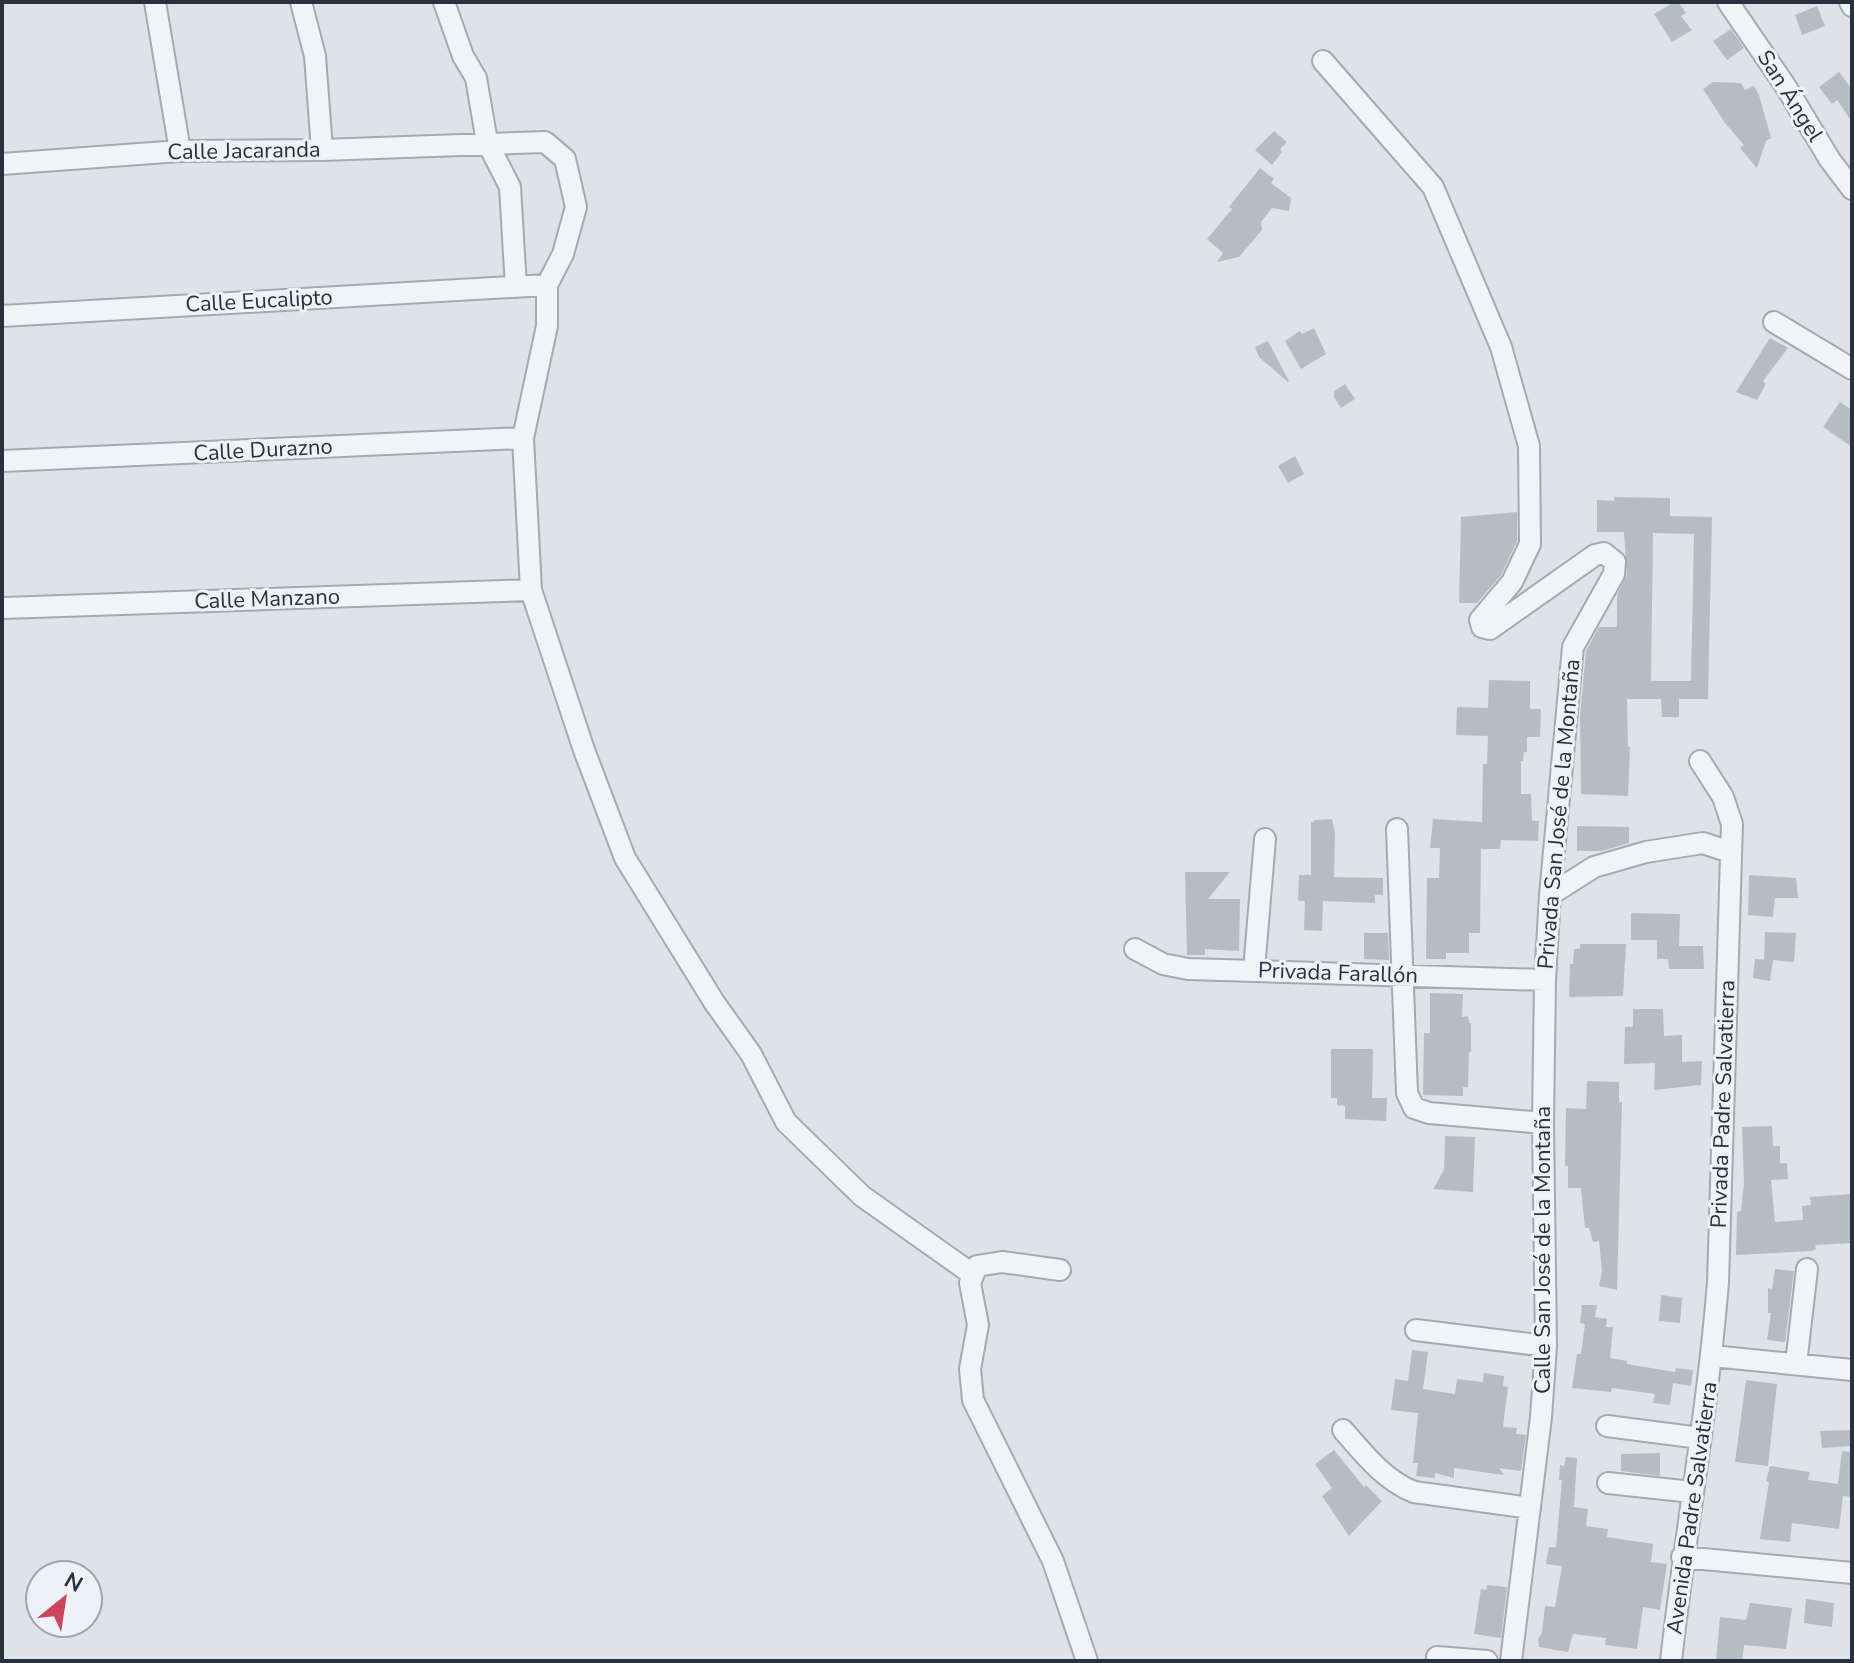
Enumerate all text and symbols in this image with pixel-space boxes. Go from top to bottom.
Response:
street label: San Ángel [1750,44,1830,148]
street label: Calle Jacaranda [167,135,321,167]
street label: Calle Eucalipto [185,282,333,320]
street label: Calle Durazno [193,431,333,469]
street label: Calle Manzano [194,581,340,617]
street label: Privada San José de la Montaña [1530,658,1588,970]
street label: Privada Farallón [1258,955,1418,991]
street label: Privada Padre Salvatierra [1704,979,1742,1229]
street label: Calle San José de la Montaña [1528,1106,1558,1394]
street label: Avenida Padre Salvatierra [1659,1380,1725,1636]
north arrow [24,1559,104,1639]
text: N [59,1565,88,1600]

